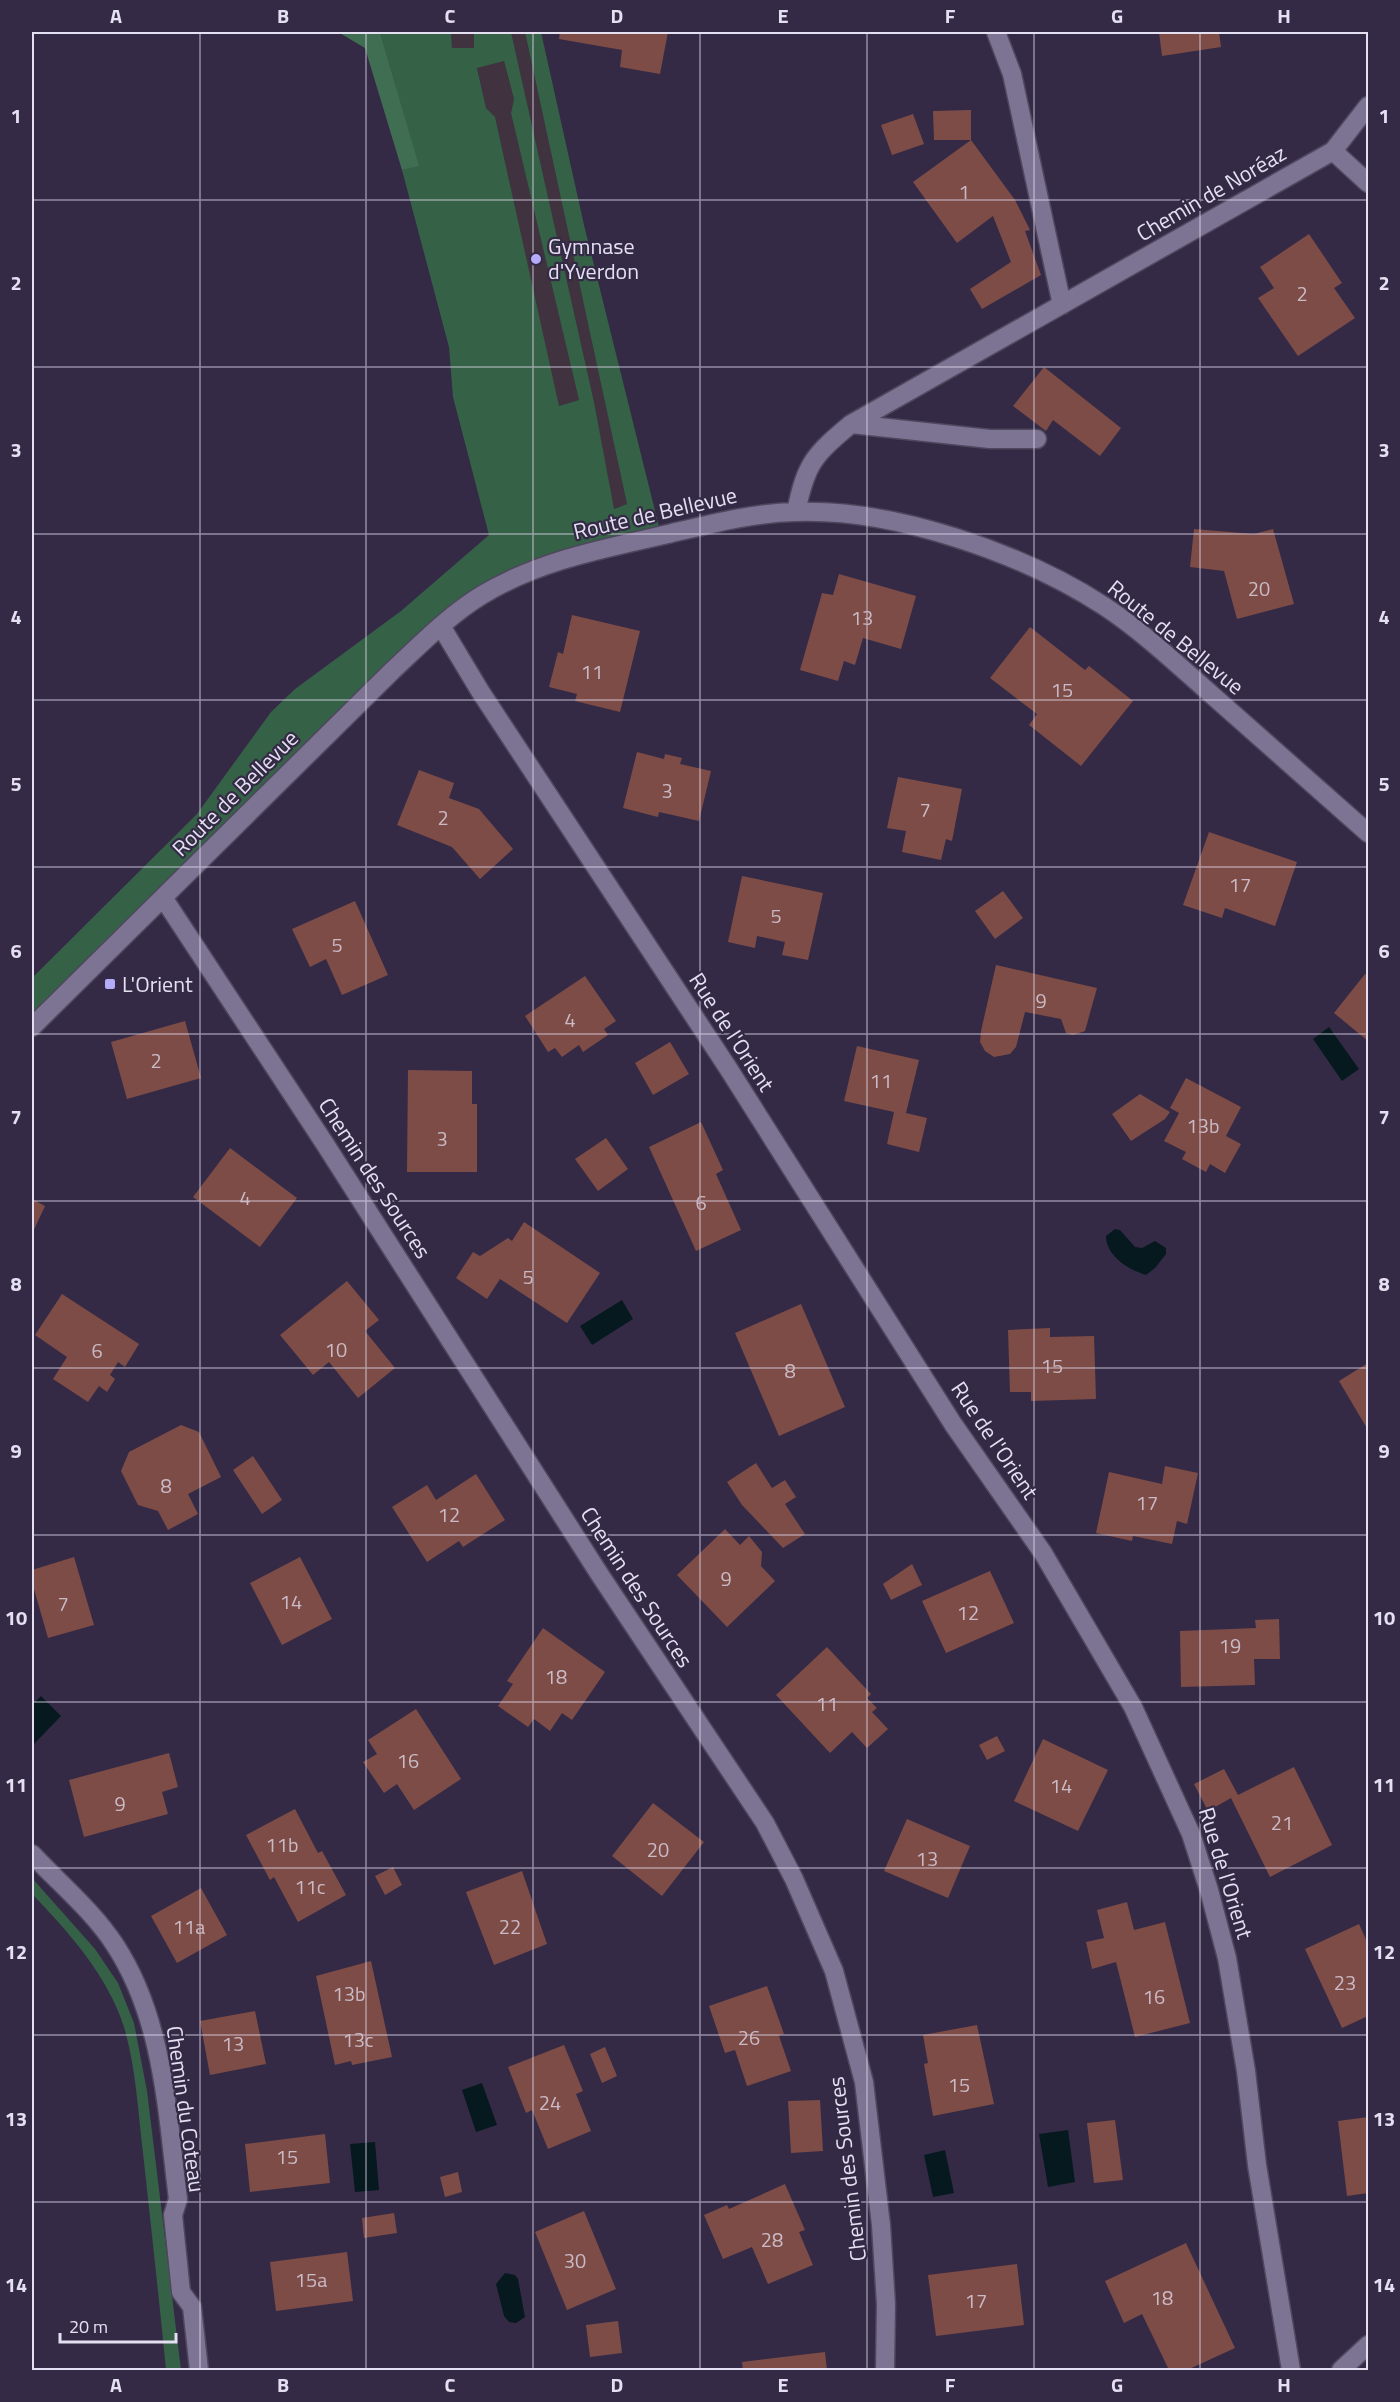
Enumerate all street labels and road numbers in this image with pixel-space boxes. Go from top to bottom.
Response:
street label: Chemin de Noréaz [1130,136,1292,250]
street label: Route de Bellevue [570,478,740,548]
street label: Route de Bellevue [1100,571,1252,703]
street label: Route de Bellevue [164,722,306,864]
street label: Rue de l'Orient [681,966,783,1098]
street label: Chemin des Sources [310,1091,440,1265]
street label: Rue de l'Orient [943,1374,1047,1506]
street label: Chemin des Sources [572,1500,702,1674]
street label: Rue de l'Orient [1190,1803,1262,1943]
street label: Chemin du Coteau [157,2024,215,2194]
street label: Chemin des Sources [819,2075,875,2263]

